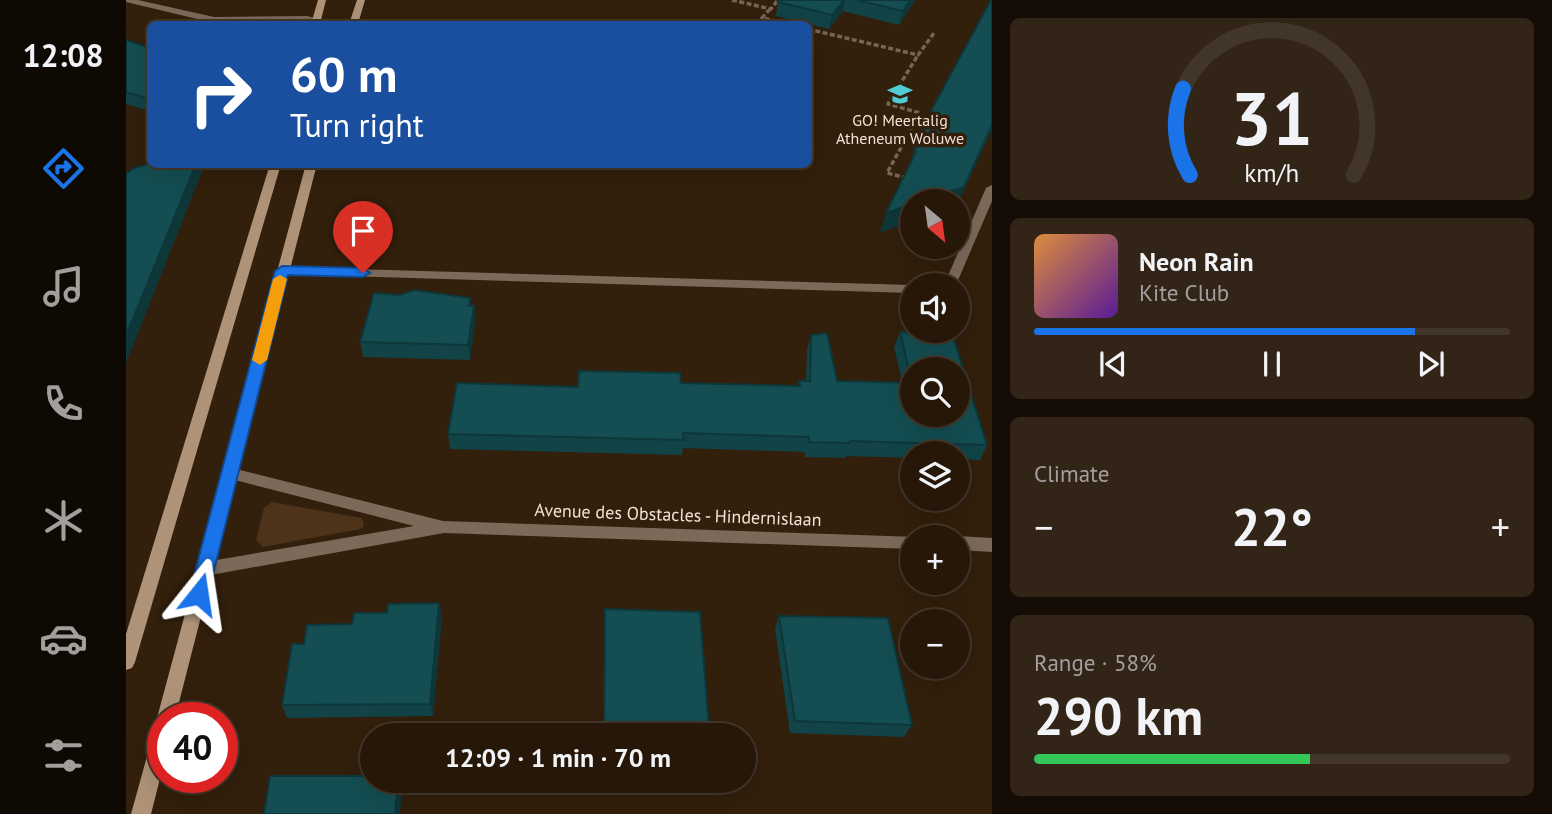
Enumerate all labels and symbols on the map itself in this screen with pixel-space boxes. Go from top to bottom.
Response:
school or university icon: GO! Meertalig Atheneum Woluwe [886,80,914,108]
place label: GO! Meertalig Atheneum Woluwe [836,110,964,148]
north arrow [900,189,970,259]
pin [333,201,393,273]
street label: Avenue des Obstacles - Hindernislaan [534,498,822,531]
position arrow [162,557,236,631]
speed limit sign: 40 [147,702,238,793]

